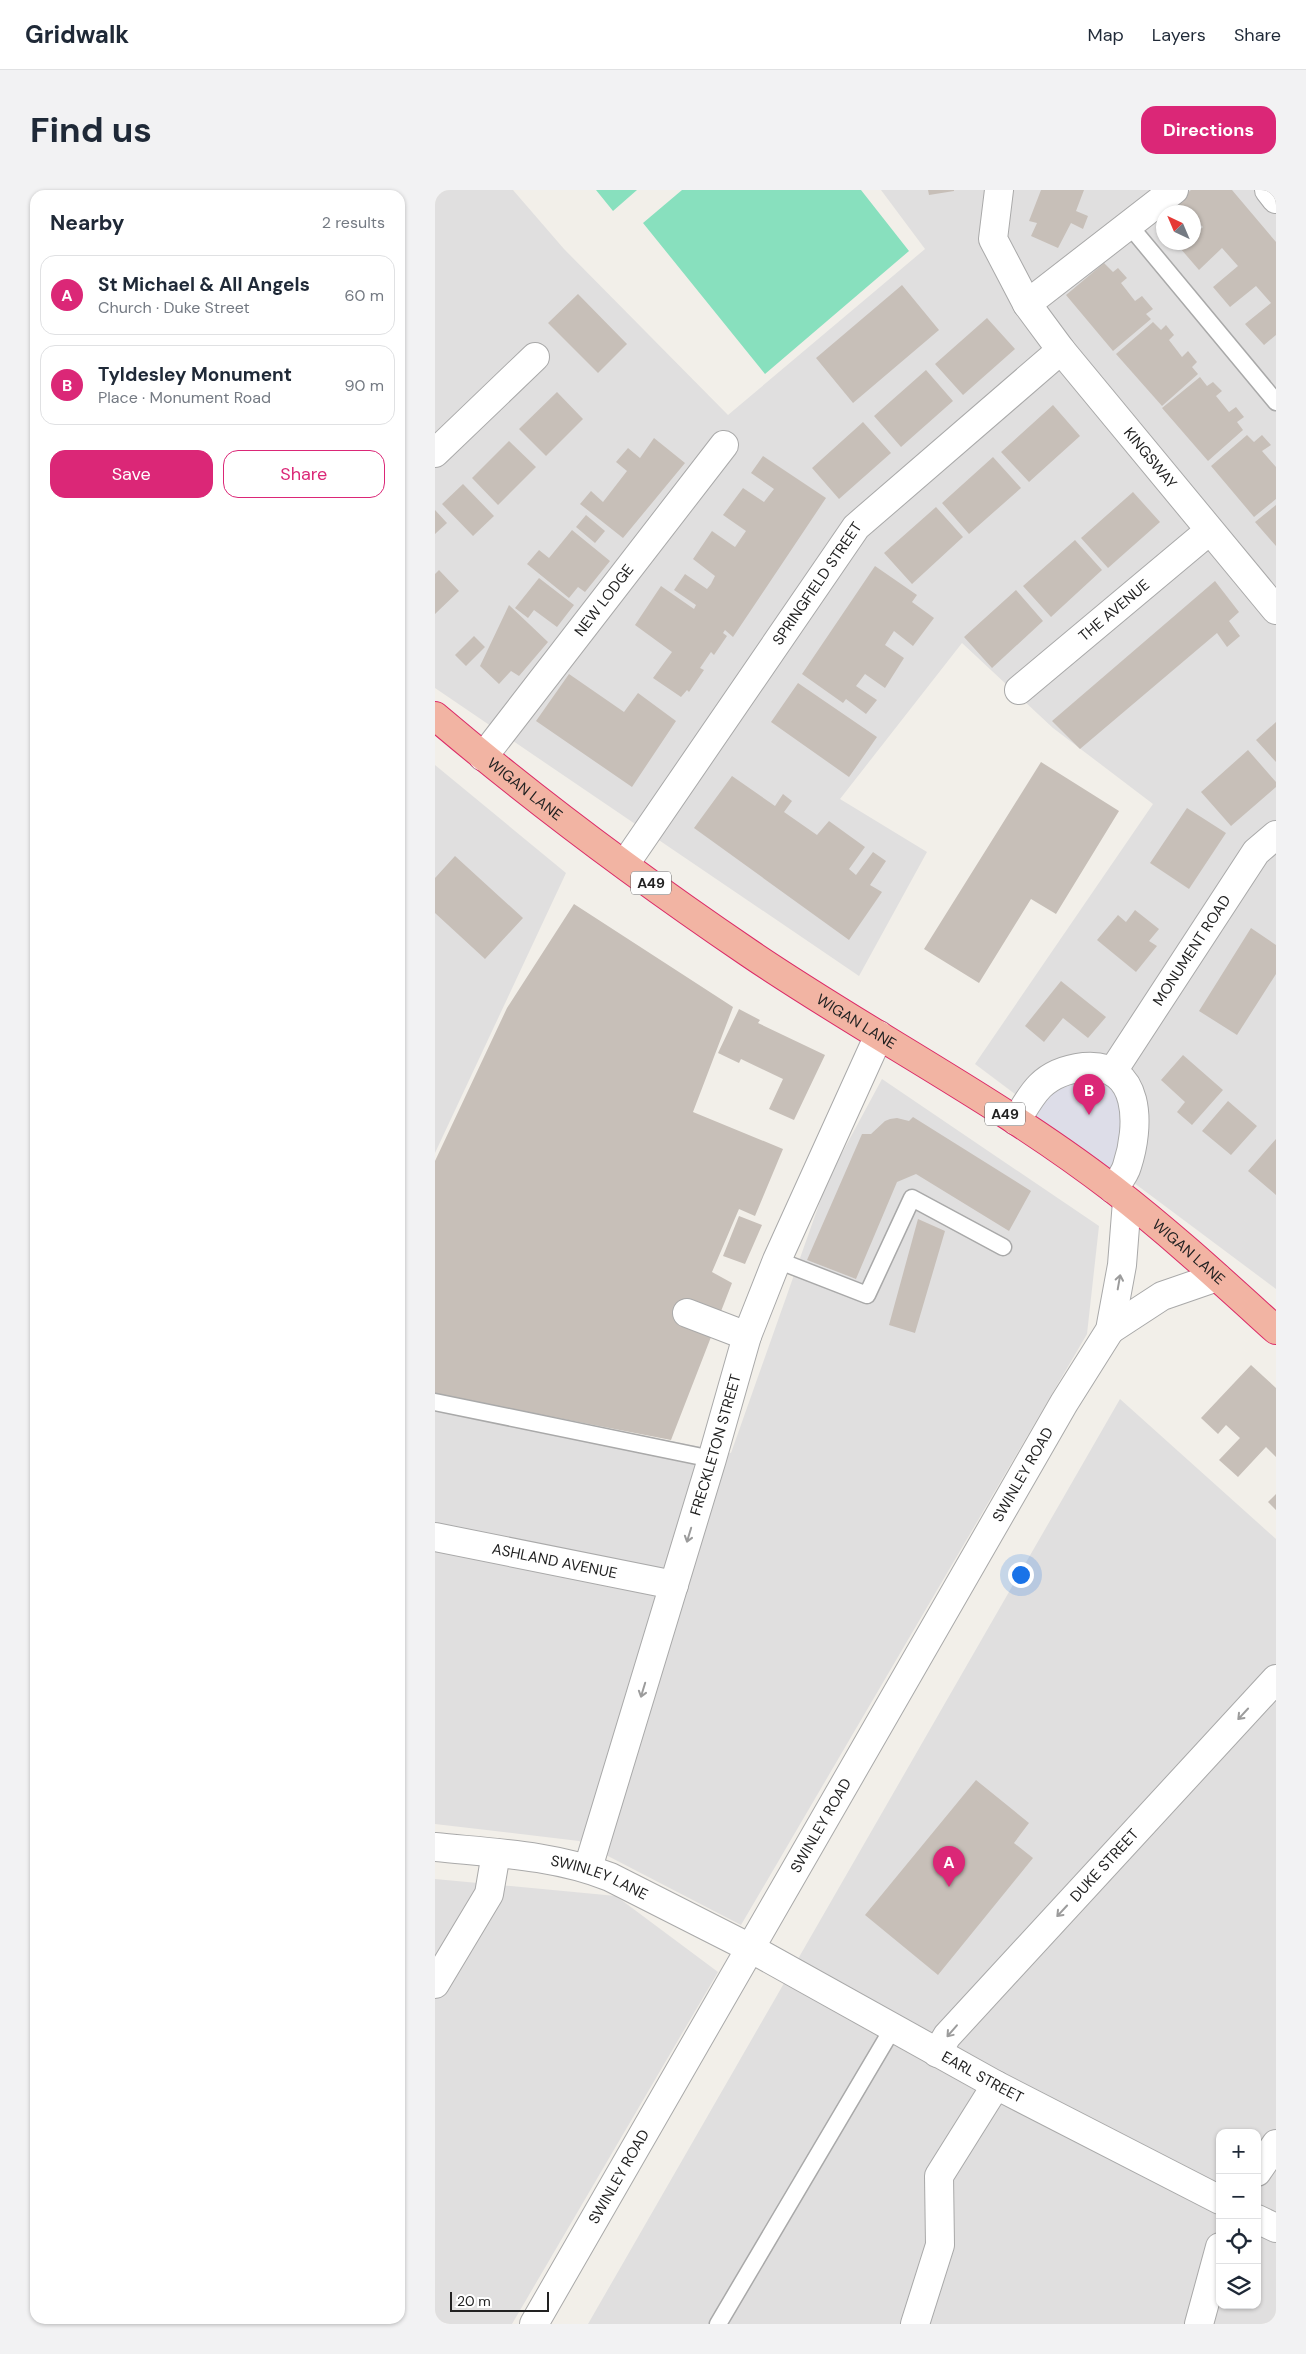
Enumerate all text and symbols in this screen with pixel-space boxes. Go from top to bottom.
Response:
text: Gridwalk [25,19,129,50]
text: Map [1088,23,1124,47]
text: Layers [1152,23,1206,47]
text: Share [1234,23,1281,47]
button: Directions [1141,106,1276,154]
text: Find us [30,107,152,153]
north arrow [1156,205,1201,250]
text: Nearby [50,209,124,237]
text: 2 results [322,212,385,233]
text: St Michael & All Angels [98,272,310,297]
text: A [61,285,73,306]
text: 60 m [344,285,384,306]
text: Church · Duke Street [98,297,250,318]
text: Tyldesley Monument [98,362,292,387]
text: B [62,375,72,396]
text: 90 m [344,375,384,396]
text: Place · Monument Road [98,387,271,408]
street label: KINGSWAY [1119,423,1182,493]
button: Save [50,450,213,498]
button: Share [223,450,385,498]
street label: SPRINGFIELD STREET [768,518,866,649]
street label: NEW LODGE [570,560,638,641]
street label: THE AVENUE [1074,575,1154,646]
street label: WIGAN LANE [483,753,567,825]
road number: A49 [631,871,671,894]
street label: MONUMENT ROAD [1148,891,1235,1010]
street label: WIGAN LANE [813,989,900,1054]
pin: B [1073,1074,1105,1115]
road number: A49 [985,1102,1025,1126]
street label: WIGAN LANE [1148,1215,1229,1289]
one-way arrow [1114,1274,1124,1290]
street label: FRECKLETON STREET [685,1372,746,1518]
street label: SWINLEY ROAD [988,1424,1058,1526]
one-way arrow [684,1526,694,1542]
street label: ASHLAND AVENUE [490,1539,619,1583]
your location [1008,1562,1034,1588]
one-way arrow [637,1682,647,1698]
one-way arrow [1237,1708,1249,1721]
street label: SWINLEY ROAD [786,1775,856,1877]
street label: DUKE STREET [1066,1824,1143,1906]
pin: A [933,1846,965,1887]
street label: SWINLEY LANE [549,1850,651,1905]
one-way arrow [1056,1905,1068,1918]
one-way arrow [947,2024,958,2037]
street label: EARL STREET [938,2047,1027,2107]
street label: SWINLEY ROAD [584,2126,654,2228]
map controls [1216,2129,1261,2309]
button: + [1216,2129,1261,2174]
button: − [1216,2174,1261,2219]
button: locate [1216,2219,1261,2264]
button: layers [1216,2264,1261,2309]
scale bar [450,2289,549,2312]
text: 20 m [457,2292,491,2310]

